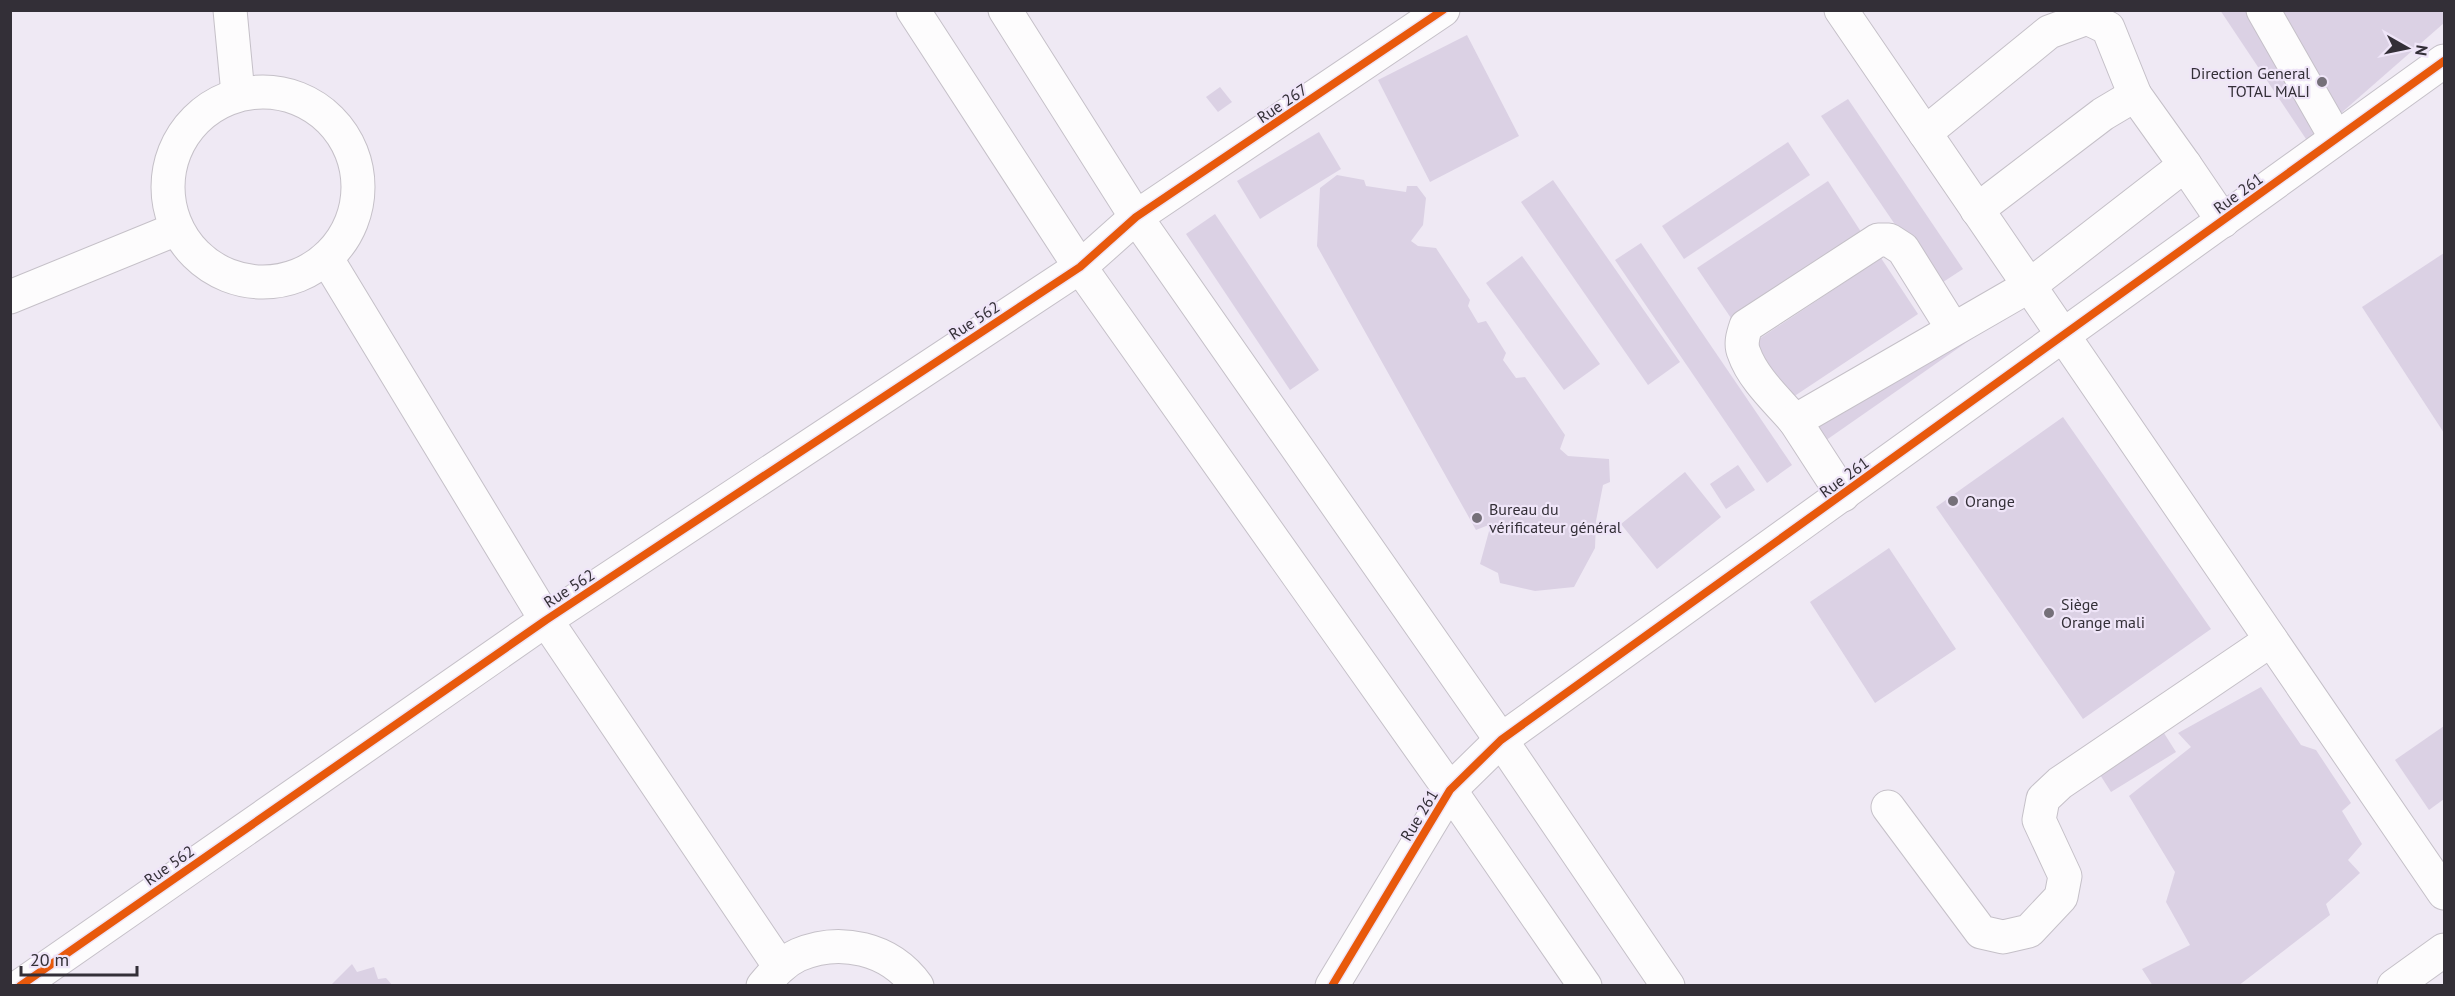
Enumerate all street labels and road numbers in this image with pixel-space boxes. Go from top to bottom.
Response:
street label: Rue 267 [1253,79,1311,127]
street label: Rue 261 [2209,168,2267,218]
street label: Rue 562 [945,296,1003,344]
street label: Rue 261 [1815,452,1873,502]
street label: Rue 562 [540,564,598,612]
street label: Rue 261 [1396,786,1442,844]
street label: Rue 562 [140,841,198,889]

